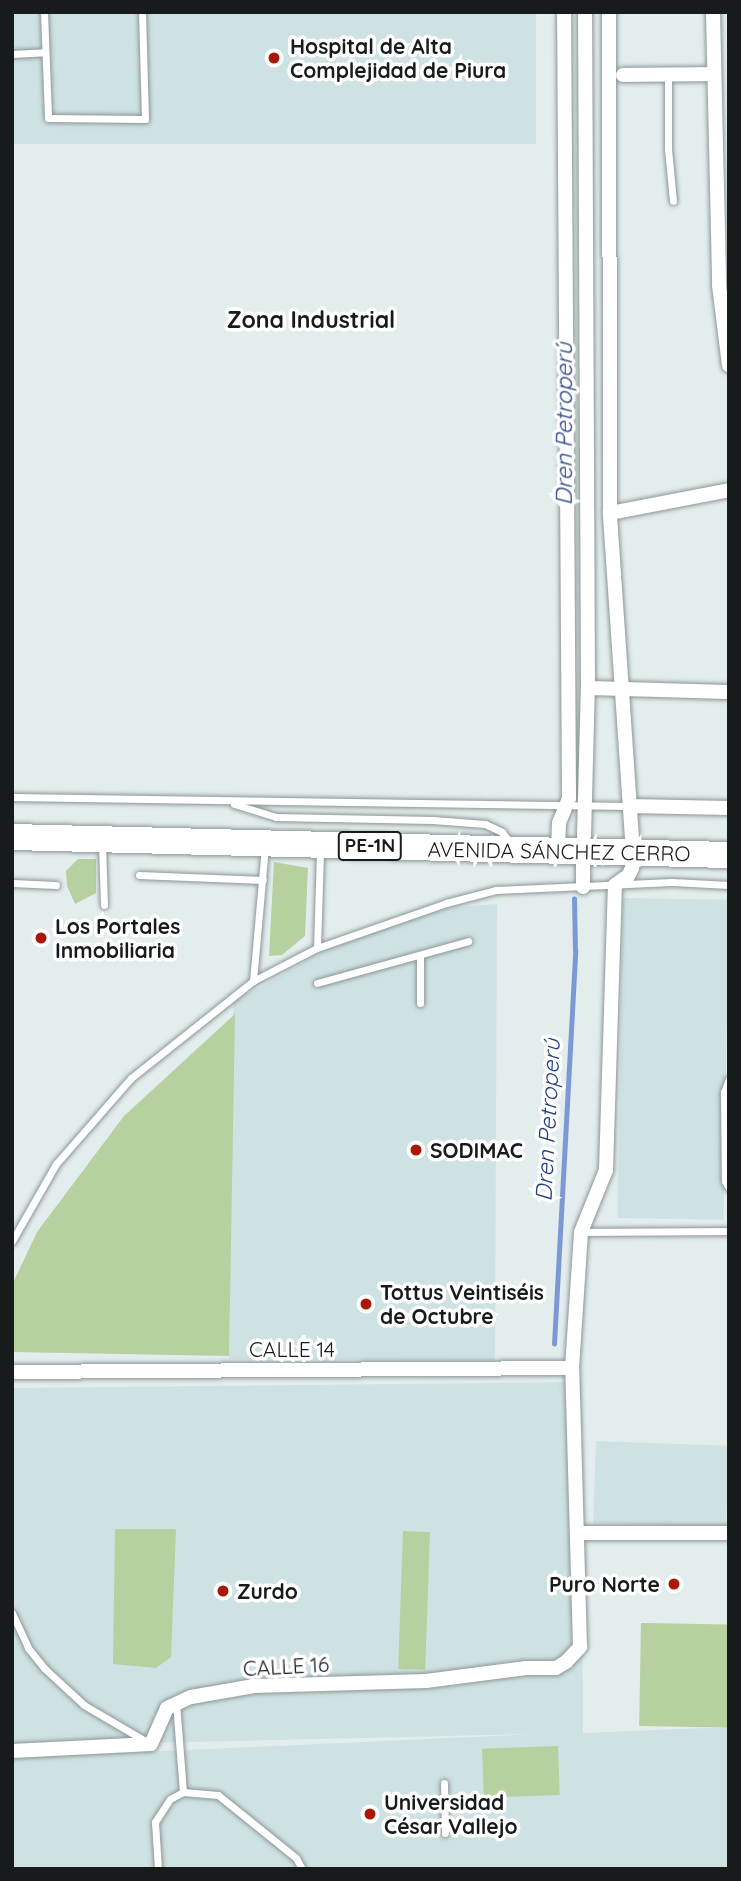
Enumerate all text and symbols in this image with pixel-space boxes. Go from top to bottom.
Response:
place label: Hospital de Alta Complejidad de Piura [290,33,506,83]
marker: Hospital de Alta Complejidad de Piura [264,48,284,68]
district label: Zona Industrial [227,306,395,334]
water label: Dren Petroperú [550,343,578,505]
road number: PE-1N [337,831,403,862]
street label: AVENIDA SÁNCHEZ CERRO [427,836,691,866]
place label: Los Portales Inmobiliaria [55,913,180,963]
marker: Los Portales Inmobiliaria [33,930,49,946]
water label: Dren Petroperú [530,1038,566,1202]
place label: SODIMAC [430,1137,523,1163]
marker: SODIMAC [408,1142,424,1158]
place label: Tottus Veintiséis de Octubre [380,1279,544,1329]
marker: Tottus Veintiséis de Octubre [358,1296,374,1312]
street label: CALLE 14 [249,1336,335,1362]
place label: Puro Norte [549,1571,660,1597]
marker: Puro Norte [666,1576,682,1592]
place label: Zurdo [237,1578,298,1604]
marker: Zurdo [215,1583,231,1599]
street label: CALLE 16 [242,1651,330,1681]
place label: Universidad César Vallejo [384,1789,518,1839]
marker: Universidad César Vallejo [362,1806,378,1822]

